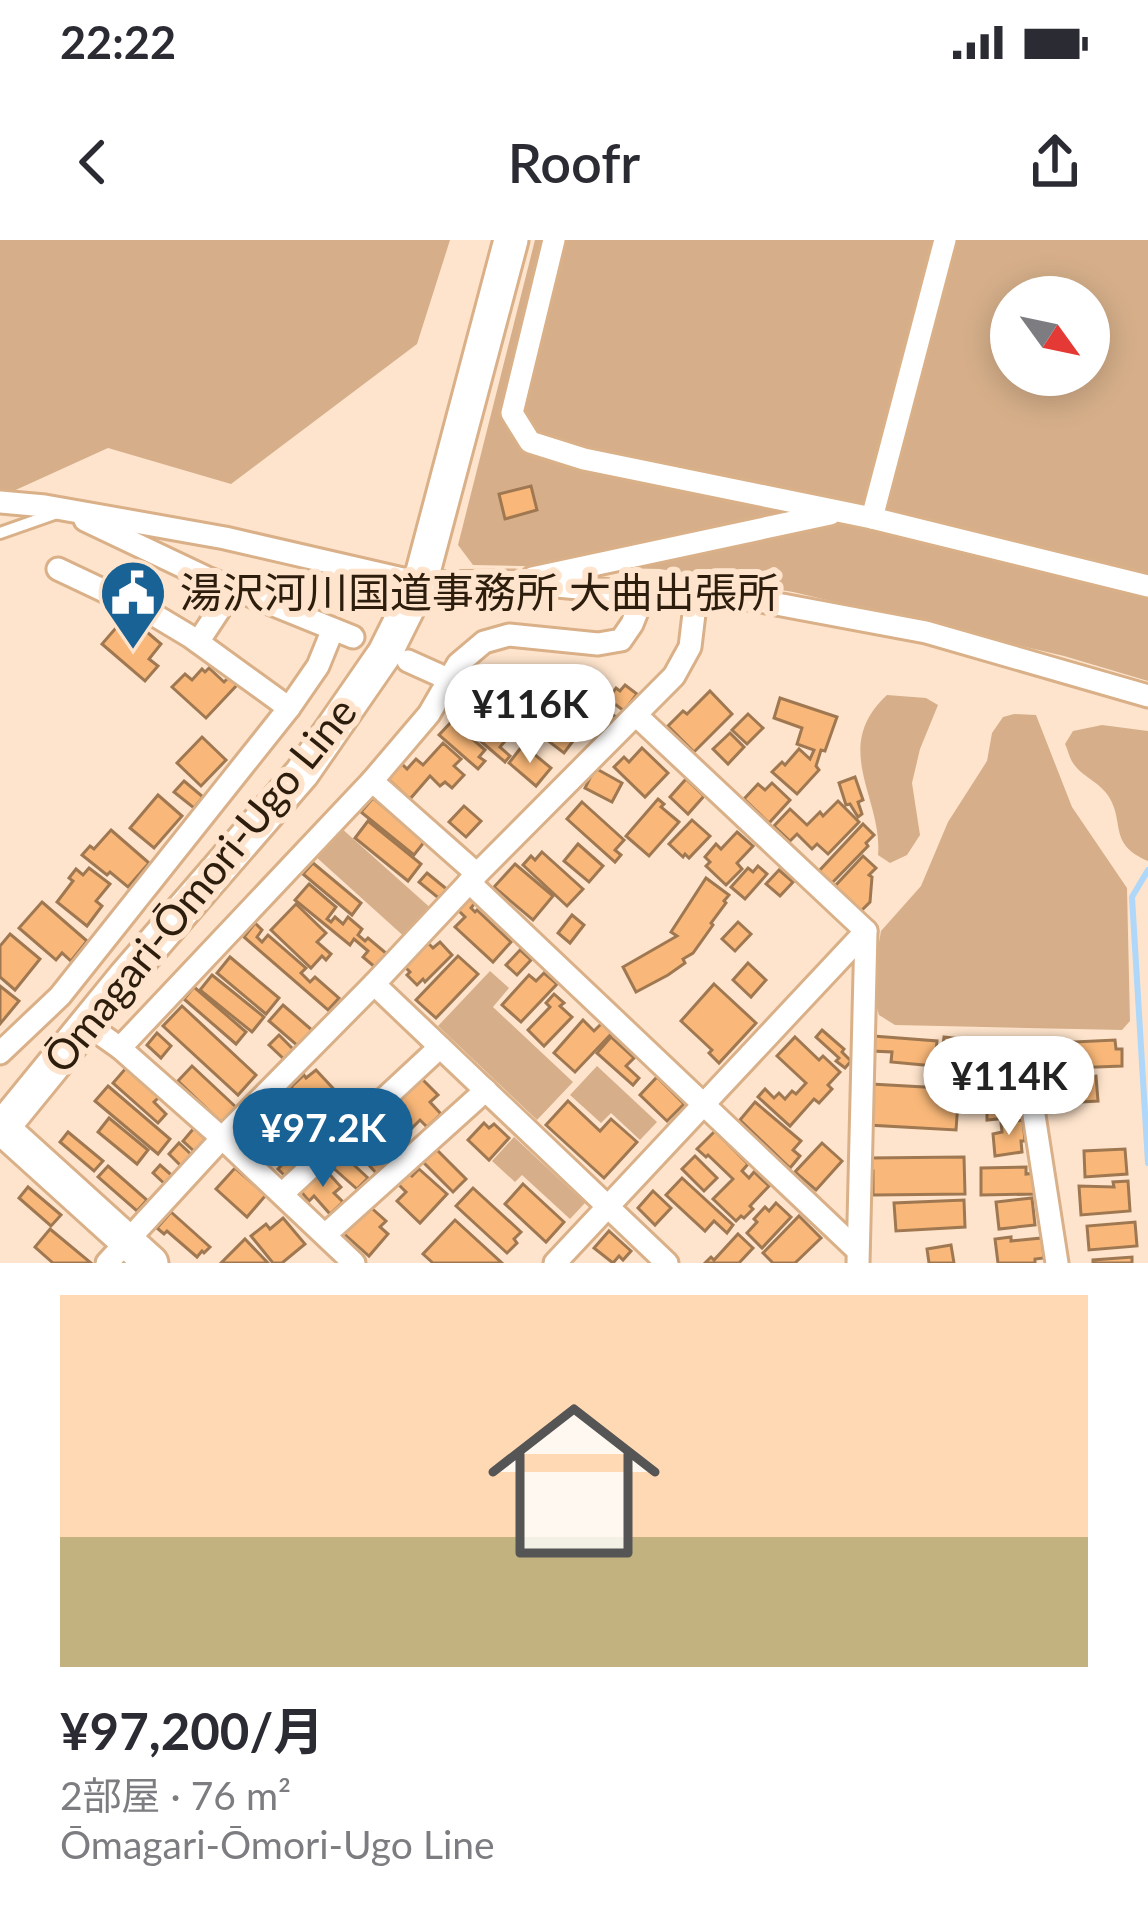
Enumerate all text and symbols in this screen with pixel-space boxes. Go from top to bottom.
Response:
text: 22:22 [60,15,176,69]
icon: back [60,129,126,195]
icon: share [1022,129,1088,195]
text: Roofr [508,130,640,195]
north arrow [990,276,1110,396]
map controls [990,276,1110,396]
public building icon: 湯沢河川国道事務所 大曲出張所 [98,558,168,652]
place label: 湯沢河川国道事務所 大曲出張所 [180,567,779,617]
pin: ¥116K [446,664,614,766]
text: ¥116K [471,680,589,726]
street label: Ōmagari-Ōmori-Ugo Line [33,687,366,1082]
pin: ¥114K [925,1036,1093,1138]
text: ¥114K [950,1052,1068,1098]
pin: ¥97.2K [225,1088,421,1190]
text: ¥97.2K [260,1104,386,1150]
icon: home [466,1373,682,1589]
text: ¥97,200/月 [60,1700,324,1761]
text: 2部屋 · 76 m² [60,1772,291,1818]
text: Ōmagari-Ōmori-Ugo Line [60,1821,495,1867]

